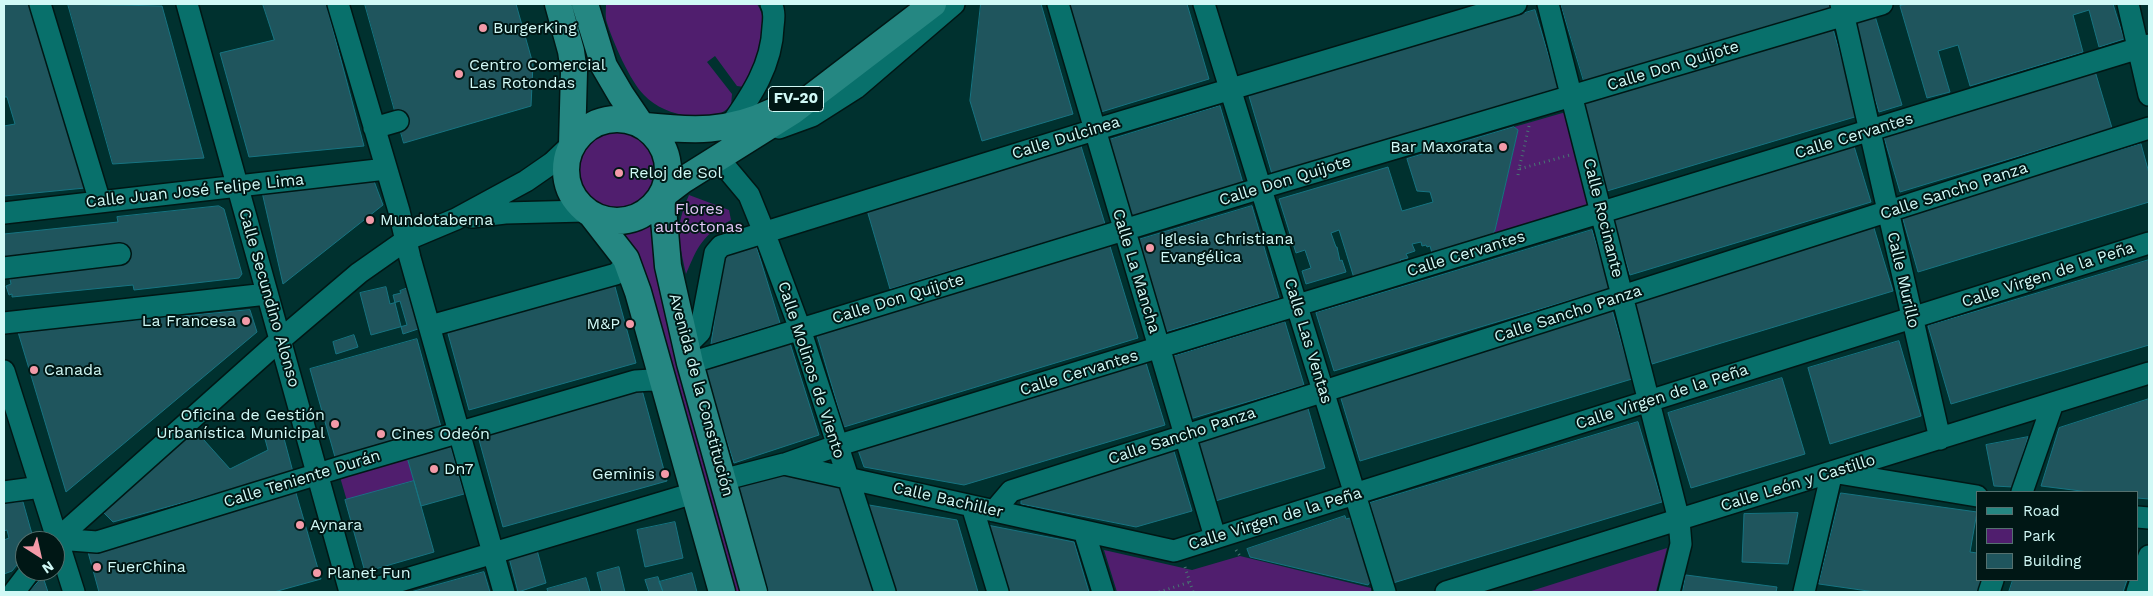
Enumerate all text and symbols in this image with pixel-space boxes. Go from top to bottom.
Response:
place label: BurgerKing [493,18,577,38]
marker: BurgerKing [477,22,489,34]
street label: Calle Don Quijote [1605,37,1741,95]
place label: Centro Comercial Las Rotondas [469,55,606,93]
marker: Centro Comercial Las Rotondas [453,68,465,80]
road number: FV-20 [768,86,824,112]
street label: Calle Cervantes [1793,109,1915,163]
street label: Calle Dulcinea [1010,112,1122,164]
place label: Bar Maxorata [1390,137,1493,157]
marker: Bar Maxorata [1497,141,1509,153]
street label: Calle Don Quijote [1217,152,1353,210]
street label: Calle Rocinante [1579,156,1627,280]
street label: Calle Sancho Panza [1878,158,2030,224]
place label: Reloj de Sol [629,163,722,183]
marker: Reloj de Sol [613,167,625,179]
street label: Calle Juan José Felipe Lima [85,170,305,212]
park label: Flores autóctonas [655,199,743,237]
street label: Calle Secundino Alonso [234,206,304,390]
street label: Calle La Mancha [1108,206,1164,336]
place label: Mundotaberna [380,210,493,230]
marker: Mundotaberna [364,214,376,226]
street label: Calle Cervantes [1405,227,1527,281]
place label: Iglesia Christiana Evangélica [1160,229,1293,267]
street label: Calle Murillo [1883,230,1923,330]
street label: Calle Virgen de la Peña [1959,238,2137,312]
marker: Iglesia Christiana Evangélica [1144,242,1156,254]
street label: Calle Don Quijote [830,270,966,328]
street label: Calle Las Ventas [1280,276,1336,406]
street label: Calle Molinos de Viento [773,279,849,461]
street label: Calle Sancho Panza [1492,281,1644,347]
street label: Avenida de la Constitución [665,291,737,499]
place label: La Francesa [142,311,236,331]
place label: M&P [587,314,620,334]
marker: La Francesa [240,315,252,327]
marker: M&P [624,318,636,330]
street label: Calle Cervantes [1018,346,1140,400]
place label: Canada [44,360,102,380]
street label: Calle Virgen de la Peña [1573,360,1751,434]
marker: Canada [28,364,40,376]
street label: Calle Sancho Panza [1106,403,1258,469]
place label: Oficina de Gestión Urbanística Municipal [156,405,325,443]
marker: Oficina de Gestión Urbanística Municipal [329,418,341,430]
place label: Cines Odeón [391,424,490,444]
marker: Cines Odeón [375,428,387,440]
street label: Calle Teniente Durán [221,446,383,512]
street label: Calle León y Castillo [1718,450,1878,516]
place label: Dn7 [444,459,474,479]
marker: Dn7 [428,463,440,475]
place label: Geminis [592,464,655,484]
marker: Geminis [659,468,671,480]
street label: Calle Bachiller [891,478,1005,522]
street label: Calle Virgen de la Peña [1186,483,1364,555]
legend [1976,491,2138,581]
text: Road [2023,502,2060,520]
place label: Aynara [310,515,362,535]
marker: Aynara [294,519,306,531]
text: Park [2023,527,2055,545]
north arrow [15,531,65,581]
text: Building [2023,552,2081,570]
place label: FuerChina [107,557,186,577]
text: N [39,558,57,577]
marker: FuerChina [91,561,103,573]
place label: Planet Fun [327,563,411,583]
marker: Planet Fun [311,567,323,579]

